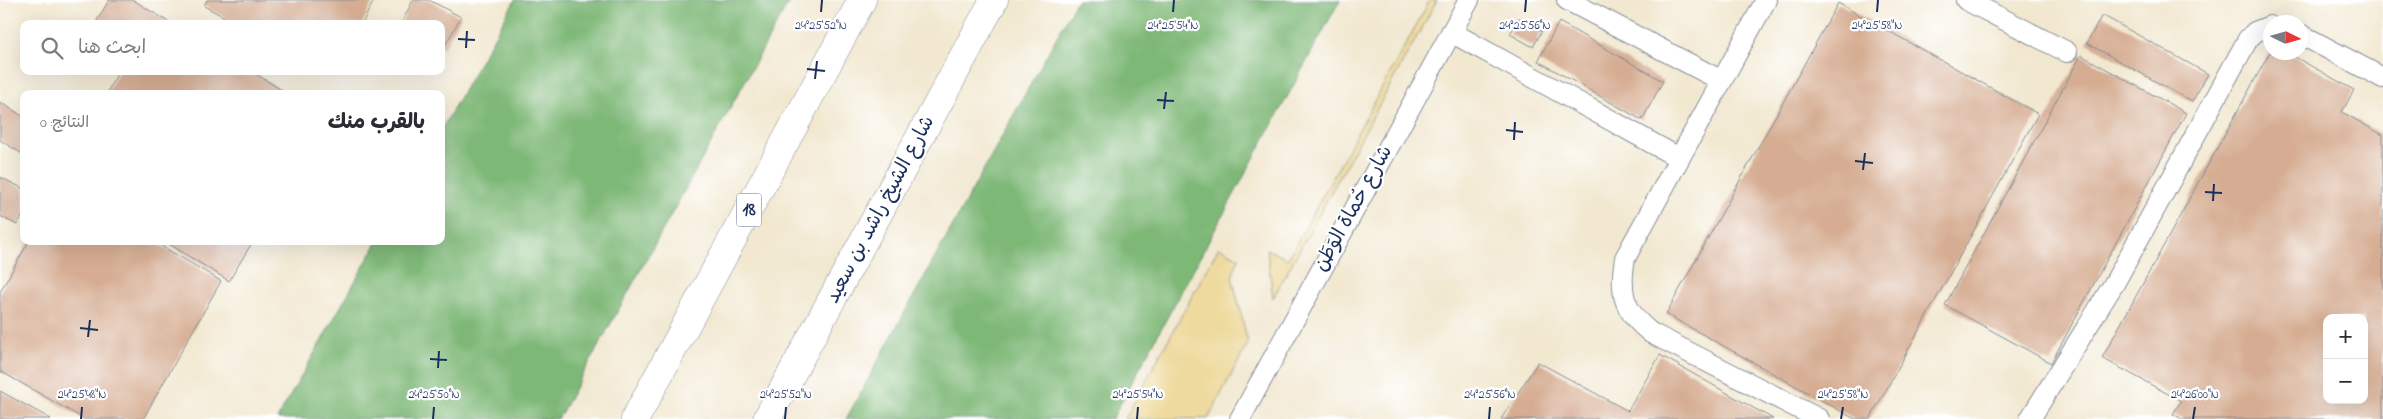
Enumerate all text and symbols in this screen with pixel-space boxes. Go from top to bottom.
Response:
north arrow [2263,15,2308,60]
text: 24°25'52"N [795,17,847,35]
text: 24°25'54"N [1148,17,1198,35]
text: 24°25'56"N [1499,17,1551,35]
text: 24°25'58"N [1852,17,1902,35]
search box [20,20,445,75]
icon: search [38,34,66,62]
text: ابحث هنا [78,35,146,62]
text: بالقرب منك [328,108,425,138]
text: النتائج: 0 [40,111,89,135]
street label: شارع الشيخ راشد بن سعيد [819,111,943,309]
street label: شارع حُماة الوَطَن [1307,141,1401,277]
road number: 18 [736,194,762,226]
map controls [2323,314,2368,404]
button: + [2323,314,2368,359]
button: − [2323,359,2368,404]
text: 24°25'48"N [58,386,106,404]
text: 24°25'50"N [408,386,460,404]
text: 24°25'52"N [760,386,812,404]
text: 24°25'54"N [1113,386,1163,404]
text: 24°25'56"N [1464,386,1516,404]
text: 24°25'58"N [1818,386,1868,404]
text: 24°26'00"N [2171,386,2219,404]

